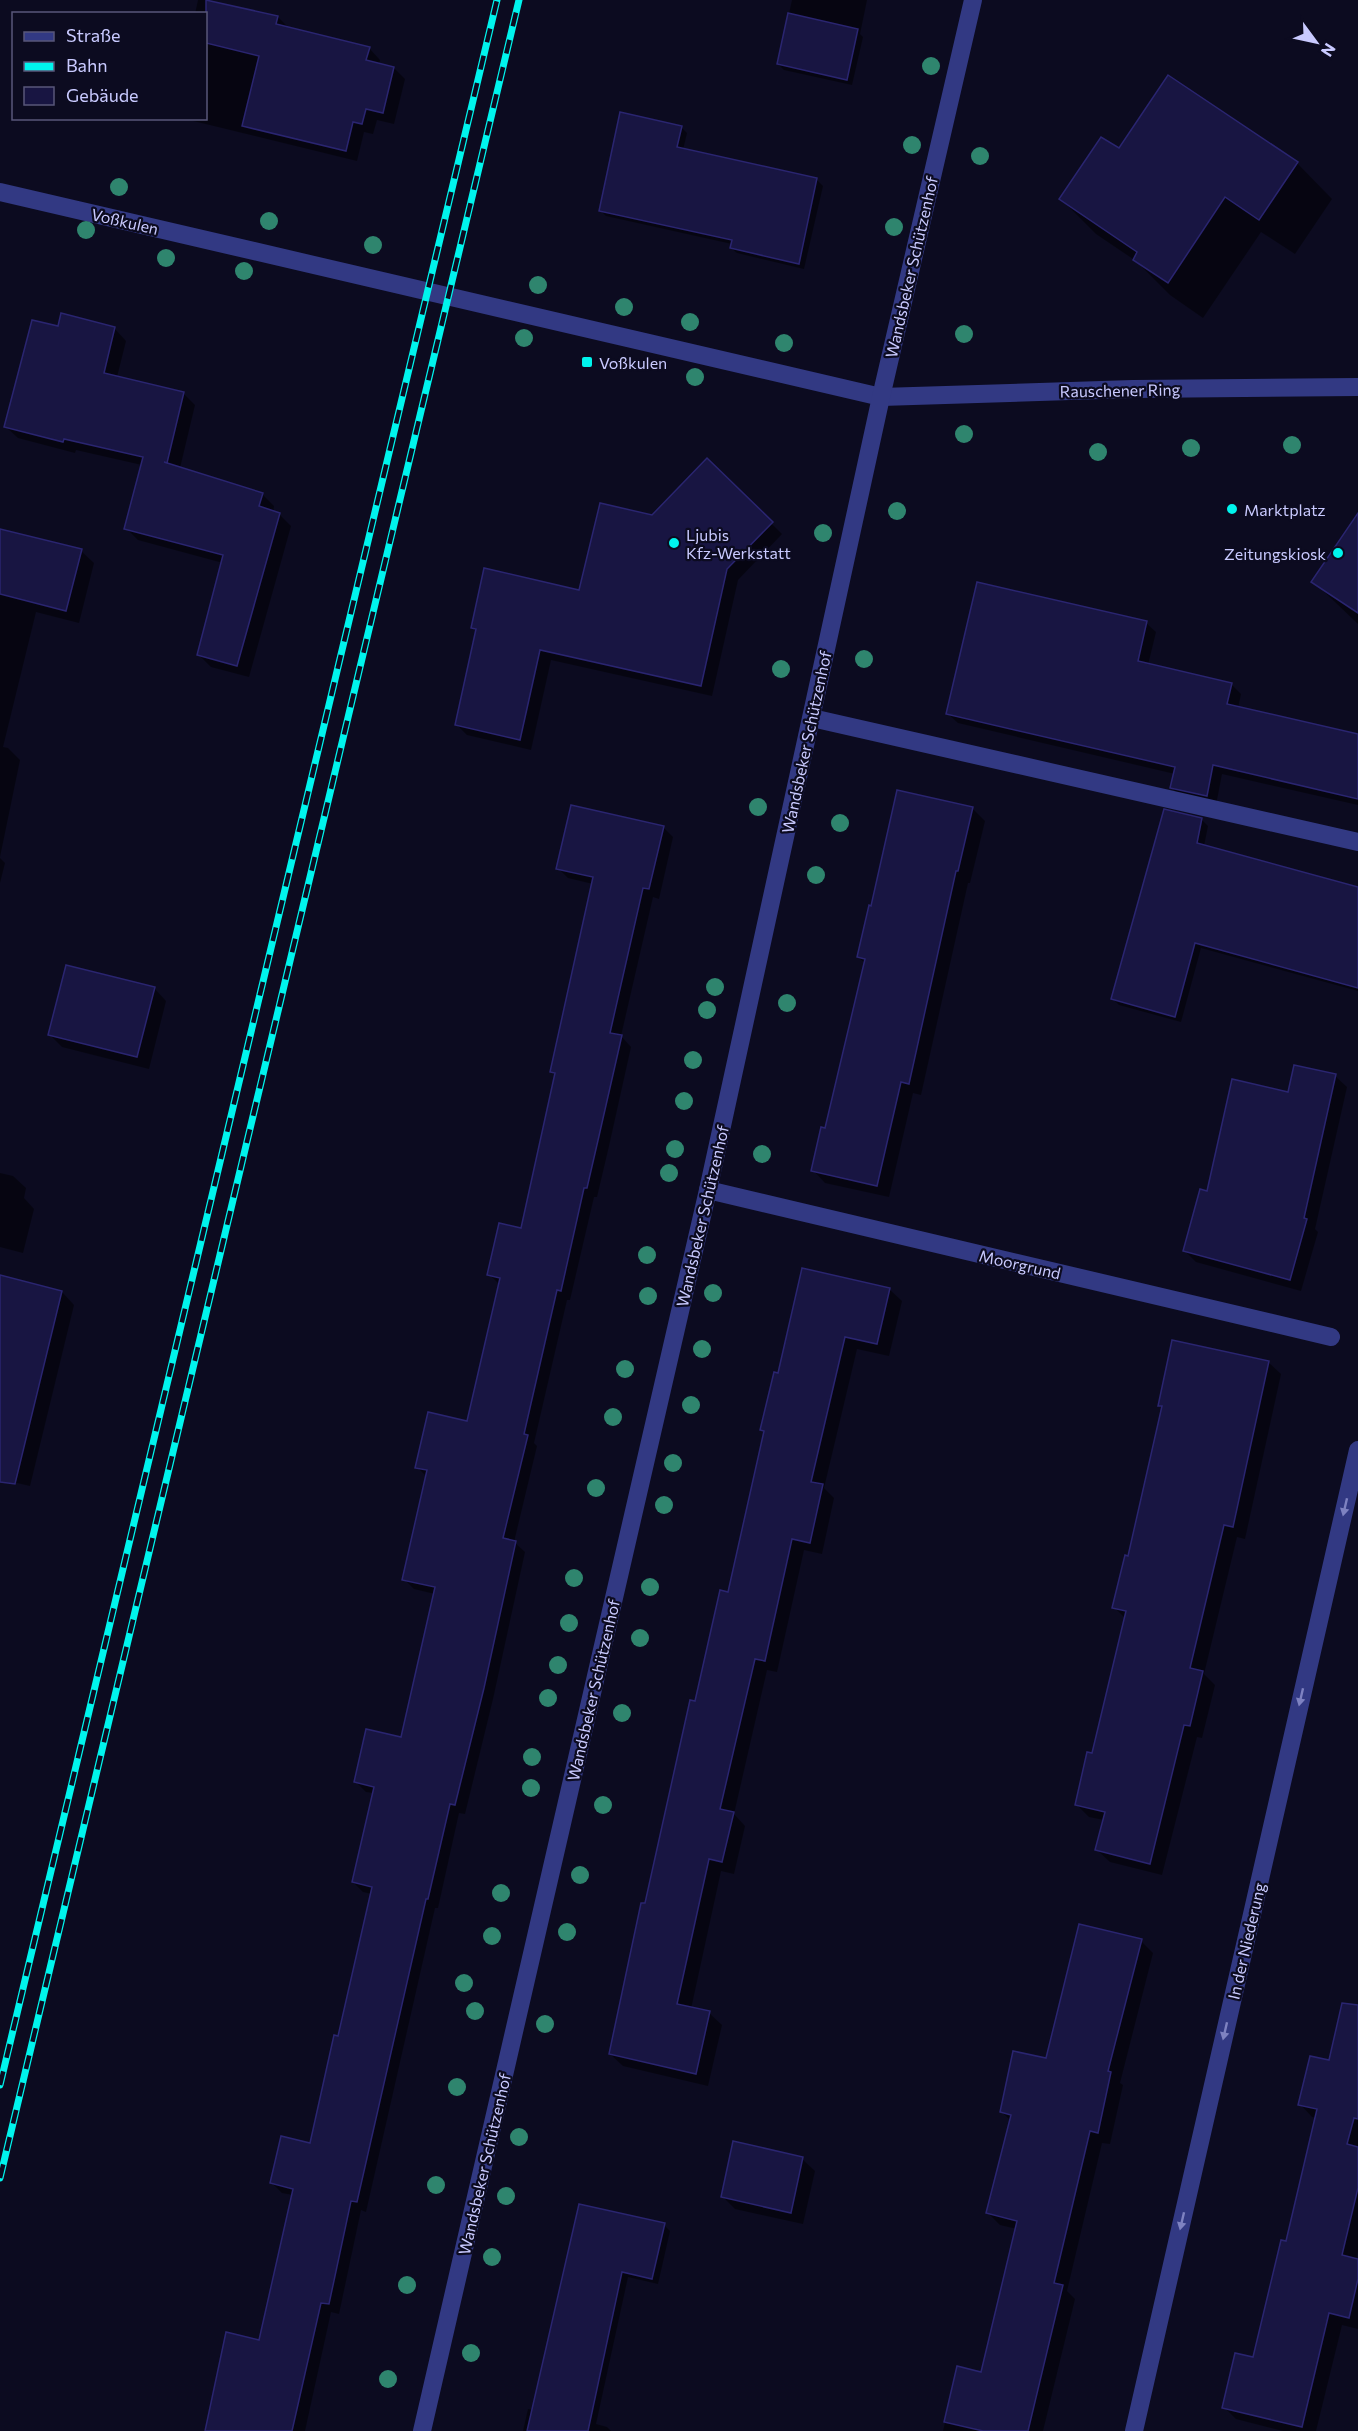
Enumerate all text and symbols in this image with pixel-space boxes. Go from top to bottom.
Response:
legend [12,12,207,120]
north arrow [1286,12,1346,72]
text: Straße [66,24,121,46]
text: N [1318,40,1340,61]
text: Bahn [66,54,108,76]
text: Gebäude [66,84,139,106]
street label: Wandsbeker Schützenhof [881,174,941,360]
street label: Voßkulen [90,204,160,238]
place label: Voßkulen [599,353,667,372]
marker: Voßkulen [580,355,594,369]
street label: Rauschener Ring [1060,379,1181,401]
place label: Marktplatz [1244,500,1326,519]
marker: Marktplatz [1225,502,1239,516]
place label: Ljubis Kfz-Werkstatt [686,525,791,562]
marker: Ljubis Kfz-Werkstatt [667,536,681,550]
place label: Zeitungskiosk [1224,544,1326,563]
marker: Zeitungskiosk [1331,546,1345,560]
street label: Wandsbeker Schützenhof [777,648,835,835]
street label: Wandsbeker Schützenhof [672,1123,732,1309]
street label: Moorgrund [977,1245,1063,1283]
one-way arrow [1340,1498,1349,1517]
street label: Wandsbeker Schützenhof [563,1597,623,1783]
one-way arrow [1296,1688,1306,1707]
street label: In der Niederung [1223,1880,1269,2001]
one-way arrow [1220,2022,1229,2041]
street label: Wandsbeker Schützenhof [454,2071,514,2257]
one-way arrow [1176,2212,1186,2230]

